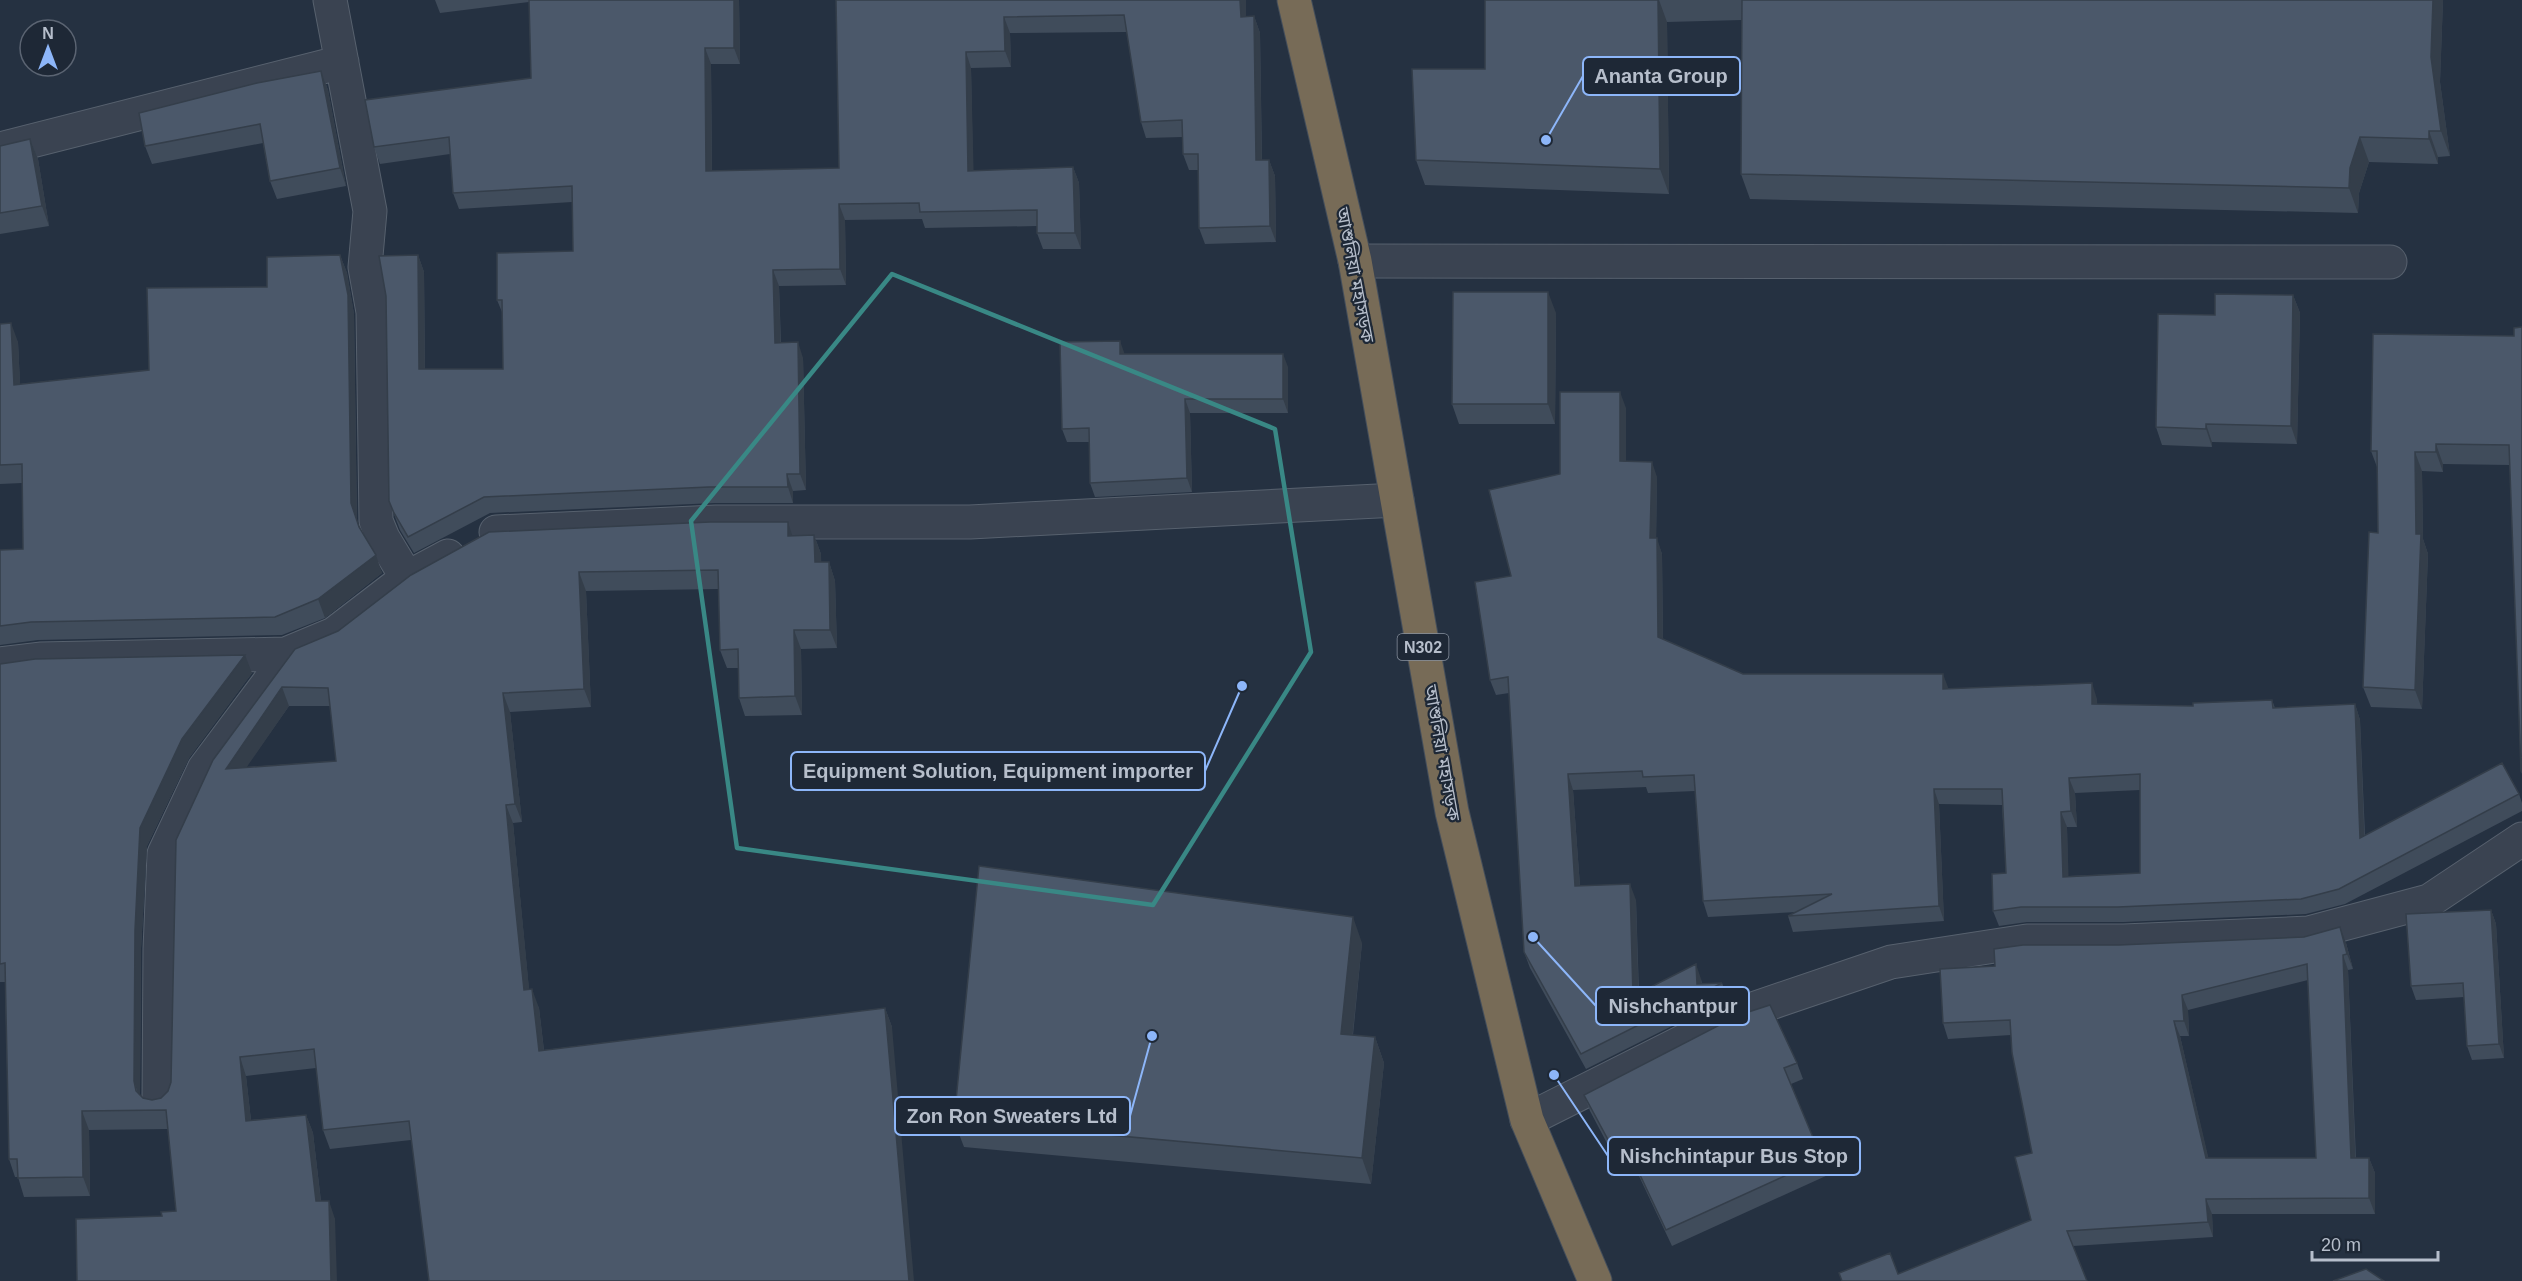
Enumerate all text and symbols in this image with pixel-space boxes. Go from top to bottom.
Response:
north arrow [18,18,78,78]
text: N [42,25,54,42]
callout: Ananta Group [1583,57,1740,95]
text: Ananta Group [1594,65,1728,87]
street label: আশুলিয়া মহাসড়ক [1332,205,1378,345]
road number: N302 [1398,634,1448,660]
street label: আশুলিয়া মহাসড়ক [1420,683,1464,823]
callout: Equipment Solution, Equipment importer [791,752,1205,790]
text: Equipment Solution, Equipment importer [803,760,1193,782]
callout: Nishchantpur [1596,987,1749,1025]
text: Nishchantpur [1609,995,1738,1017]
callout: Zon Ron Sweaters Ltd [895,1097,1130,1135]
text: Zon Ron Sweaters Ltd [906,1105,1118,1127]
callout: Nishchintapur Bus Stop [1608,1137,1860,1175]
text: Nishchintapur Bus Stop [1620,1145,1848,1167]
scale bar [2312,1224,2438,1262]
text: 20 m [2321,1235,2361,1255]

